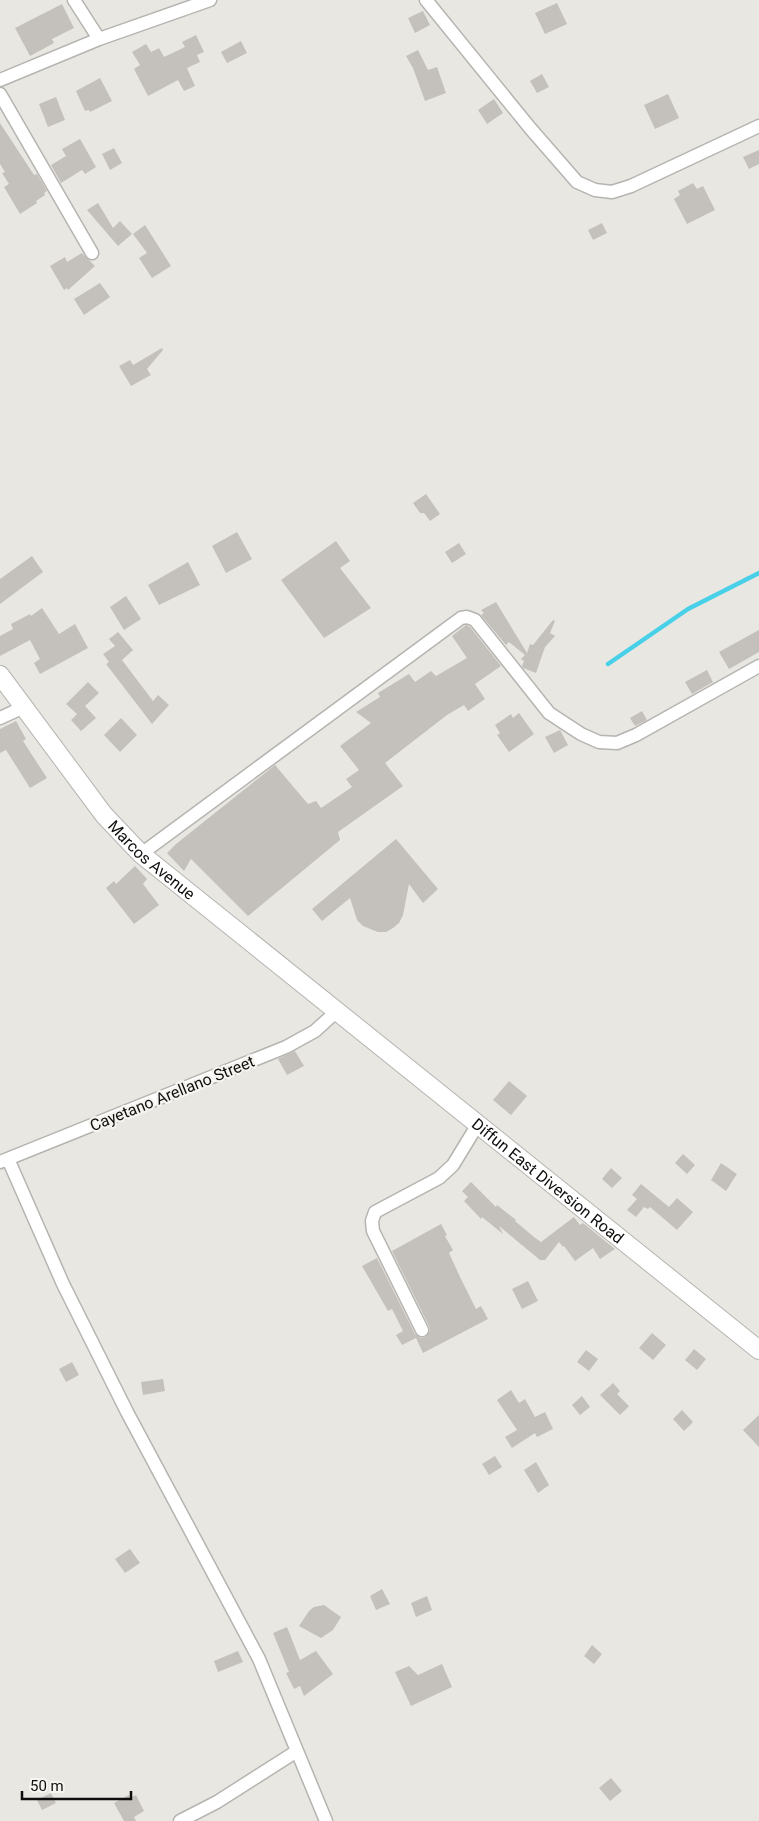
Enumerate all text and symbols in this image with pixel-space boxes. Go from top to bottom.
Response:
street label: Marcos Avenue [104,816,199,904]
street label: Cayetano Arellano Street [87,1052,257,1135]
street label: Diffun East Diversion Road [468,1114,627,1248]
scale bar [22,1768,131,1800]
text: 50 m [30,1777,64,1795]

